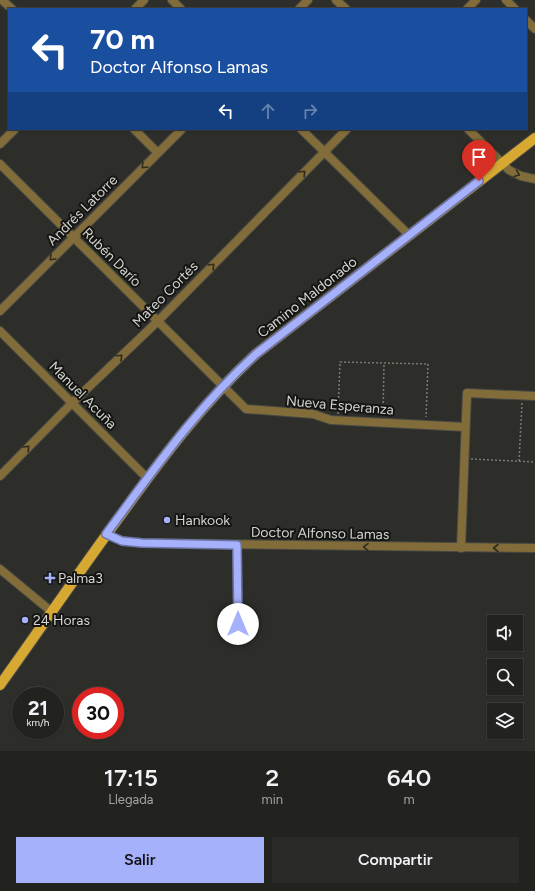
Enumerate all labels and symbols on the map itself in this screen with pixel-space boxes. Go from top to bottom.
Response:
pin [462,140,496,181]
one-way arrow [141,162,149,169]
one-way arrow [512,169,520,177]
one-way arrow [298,170,306,178]
street label: Andrés Latorre [44,171,121,249]
street label: Rubén Darío [79,224,145,290]
one-way arrow [49,253,57,261]
street label: Camino Maldonado [254,253,360,341]
street label: Mateo Cortés [129,258,202,331]
one-way arrow [207,263,215,271]
one-way arrow [115,354,123,362]
street label: Manuel Acuña [45,358,120,433]
street label: Nueva Esperanza [285,392,395,419]
one-way arrow [22,446,29,453]
place label: Hankook [175,512,230,529]
marker: Hankook [162,515,172,525]
street label: Doctor Alfonso Lamas [251,524,389,543]
one-way arrow [363,543,369,551]
one-way arrow [493,544,499,552]
place label: Palma3 [58,570,103,587]
marker: Palma3 [45,573,55,583]
position arrow [217,603,259,645]
place label: 24 Horas [33,612,90,629]
marker: 24 Horas [20,615,30,625]
speed limit sign: 30 [72,687,124,739]

